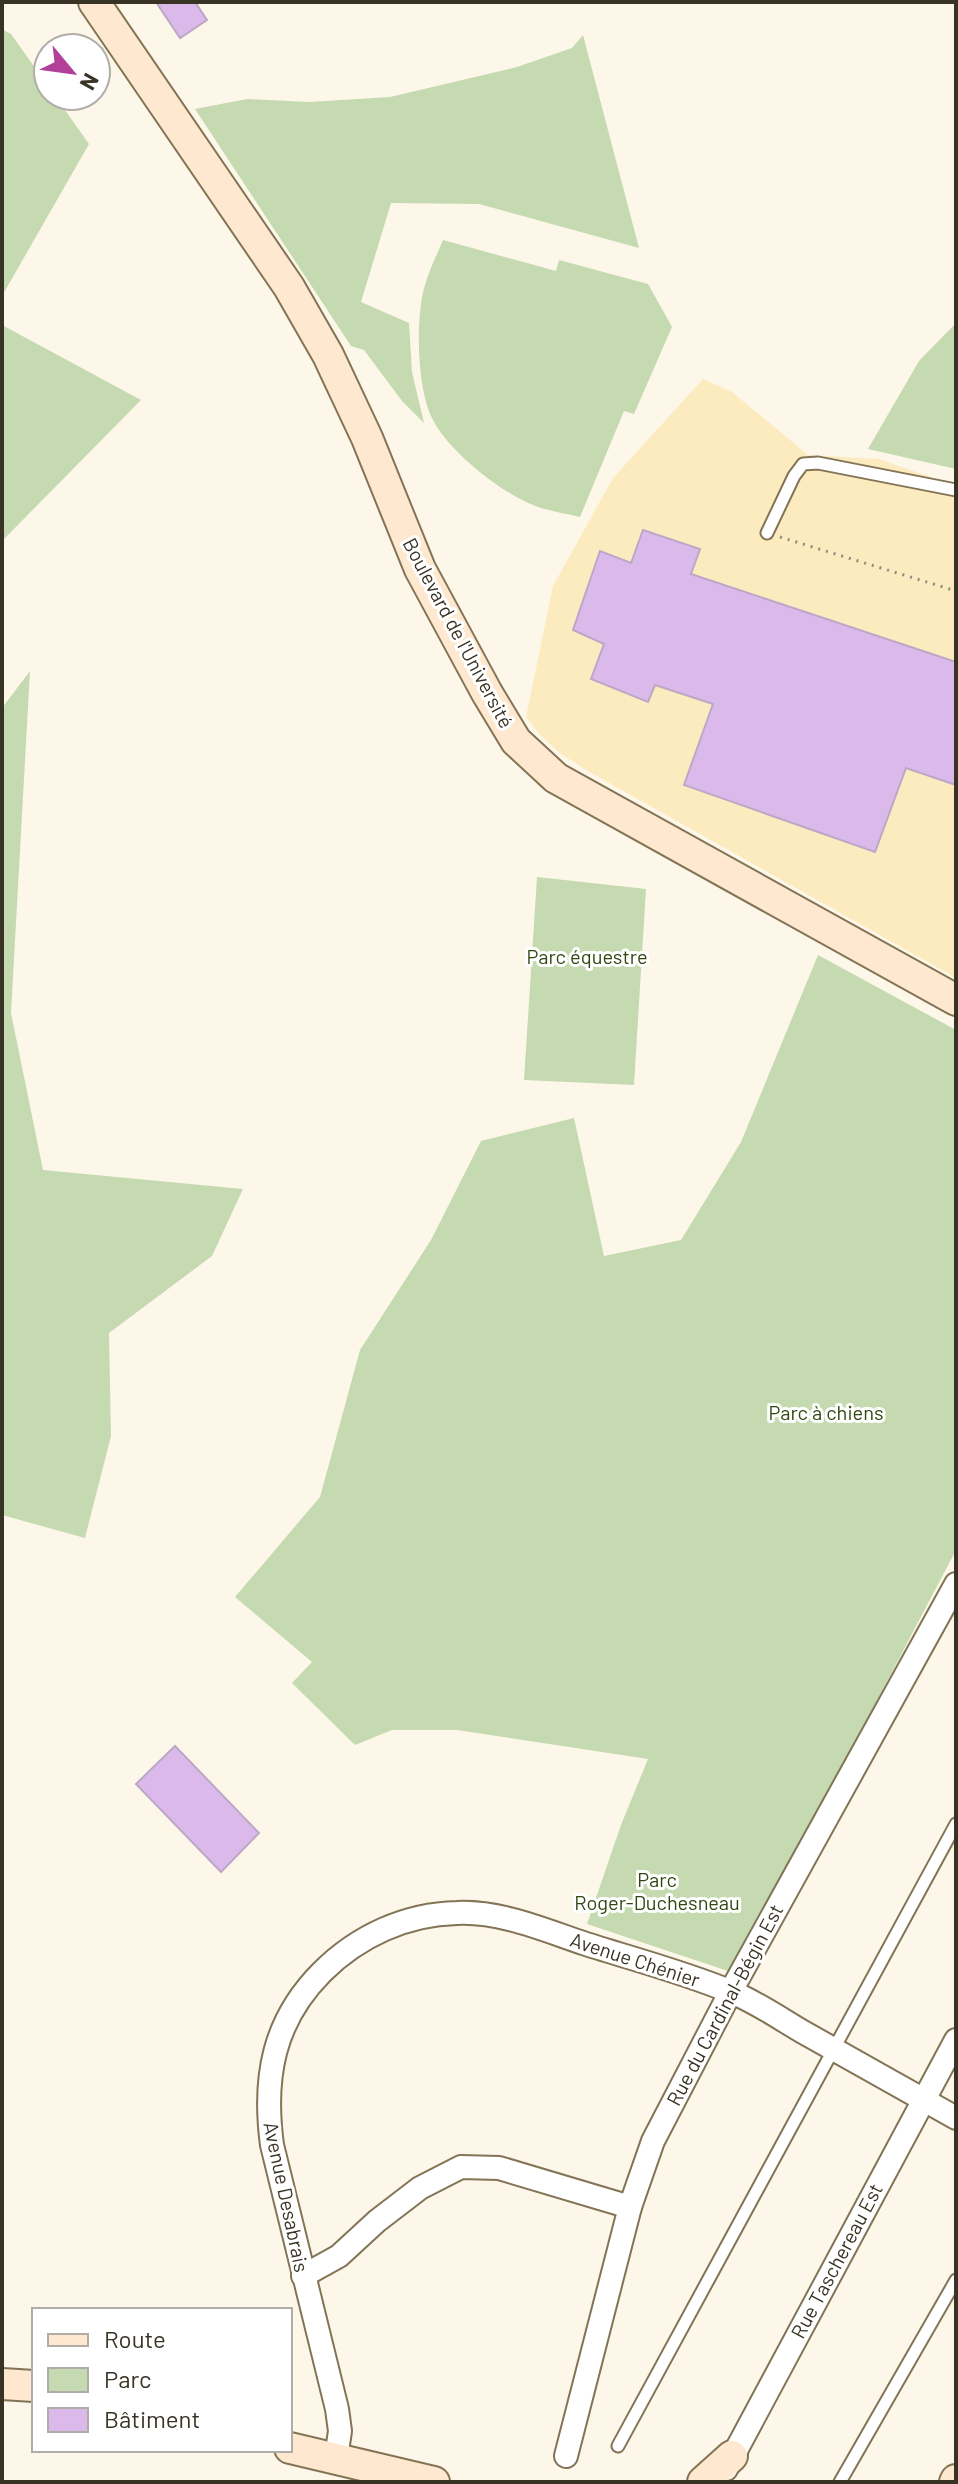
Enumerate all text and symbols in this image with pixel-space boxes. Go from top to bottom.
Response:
north arrow [32,32,112,112]
text: N [75,69,105,95]
street label: Boulevard de l'Université [399,533,519,732]
park label: Parc équestre [526,944,648,968]
park label: Parc à chiens [768,1400,884,1424]
park label: Parc Roger-Duchesneau [574,1867,740,1914]
street label: Rue du Cardinal-Bégin Est [661,1900,788,2109]
street label: Avenue Chénier [567,1927,703,1991]
street label: Avenue Desabrais [259,2119,315,2274]
street label: Rue Taschereau Est [785,2179,887,2342]
legend [32,2308,292,2452]
text: Route [104,2324,166,2353]
text: Parc [104,2364,152,2393]
text: Bâtiment [104,2404,200,2433]

